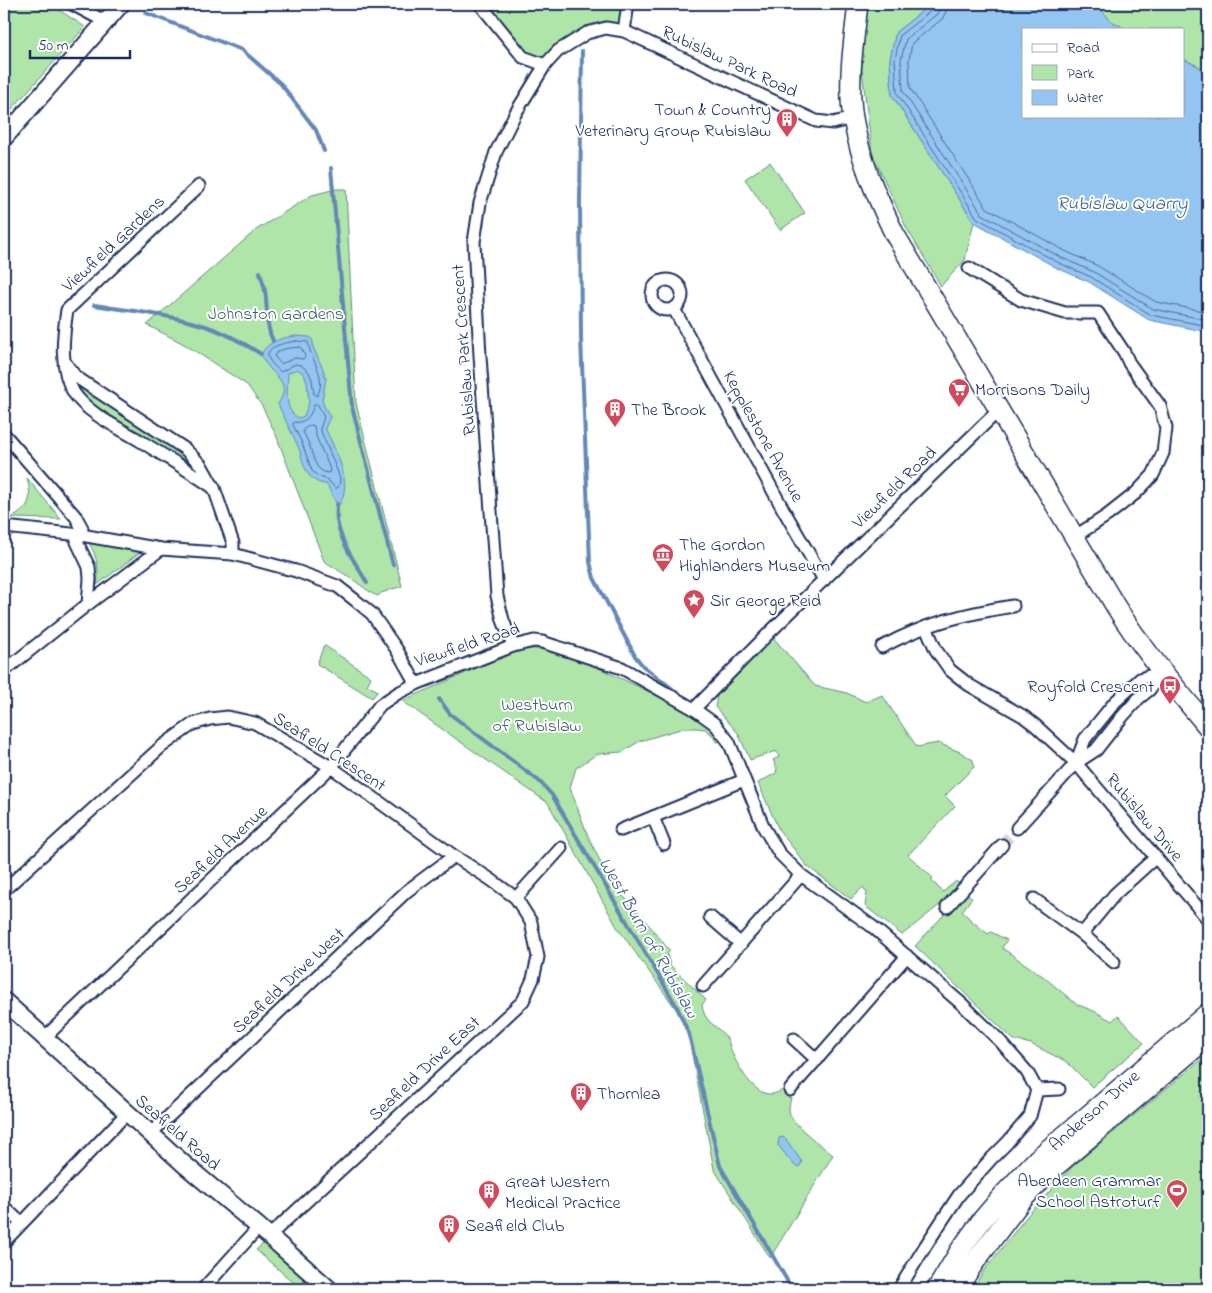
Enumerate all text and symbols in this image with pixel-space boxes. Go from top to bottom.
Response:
street label: Rubislaw Park Road [657,20,801,106]
scale bar [30,28,130,60]
legend [1022,28,1184,118]
text: 50 m [38,35,69,57]
text: Road [1067,37,1100,59]
text: Park [1067,63,1095,85]
text: Water [1067,87,1103,109]
place label: Town & Country Veterinary Group Rubislaw [574,98,771,145]
building icon: Town & Country Veterinary Group Rubislaw [775,107,799,138]
street label: Viewfield Gardens [56,190,172,300]
water label: Rubislaw Quarry [1057,191,1188,218]
street label: Rubislaw Park Crescent [446,263,484,436]
park label: Johnston Gardens [208,302,344,328]
street label: Kepplestone Avenue [715,366,810,508]
supermarket icon: Morrisons Daily [947,377,971,408]
place label: Morrisons Daily [975,378,1090,404]
building icon: The Brook [603,397,627,428]
place label: The Brook [631,398,706,424]
street label: Viewfield Road [846,441,944,536]
place label: The Gordon Highlanders Museum [679,533,830,581]
museum icon: The Gordon Highlanders Museum [651,542,675,573]
place icon: Sir George Reid [682,588,706,619]
place label: Sir George Reid [710,589,821,616]
street label: Viewfield Road [411,617,523,675]
bus stop icon: Royfold Crescent [1158,674,1182,705]
place label: Royfold Crescent [1027,675,1154,701]
park label: Westburn of Rubislaw [493,693,582,740]
street label: Seafield Crescent [267,706,391,799]
street label: Rubislaw Drive [1099,768,1189,869]
street label: Seafield Avenue [168,799,275,901]
water label: West Burn of Rubislaw [591,853,705,1024]
street label: Seafield Drive West [227,922,352,1041]
street label: Seafield Drive East [364,1011,487,1128]
street label: Anderson Drive [1044,1064,1147,1158]
building icon: Thornlea [569,1081,593,1112]
place label: Thornlea [597,1082,661,1108]
street label: Seafield Road [128,1089,225,1178]
place label: Aberdeen Grammar School Astroturf [1017,1169,1162,1216]
place label: Great Western Medical Practice [505,1170,621,1217]
sports icon: Aberdeen Grammar School Astroturf [1165,1178,1189,1209]
building icon: Great Western Medical Practice [477,1179,501,1210]
building icon: Seafield Club [437,1213,461,1244]
place label: Seafield Club [465,1214,565,1240]

